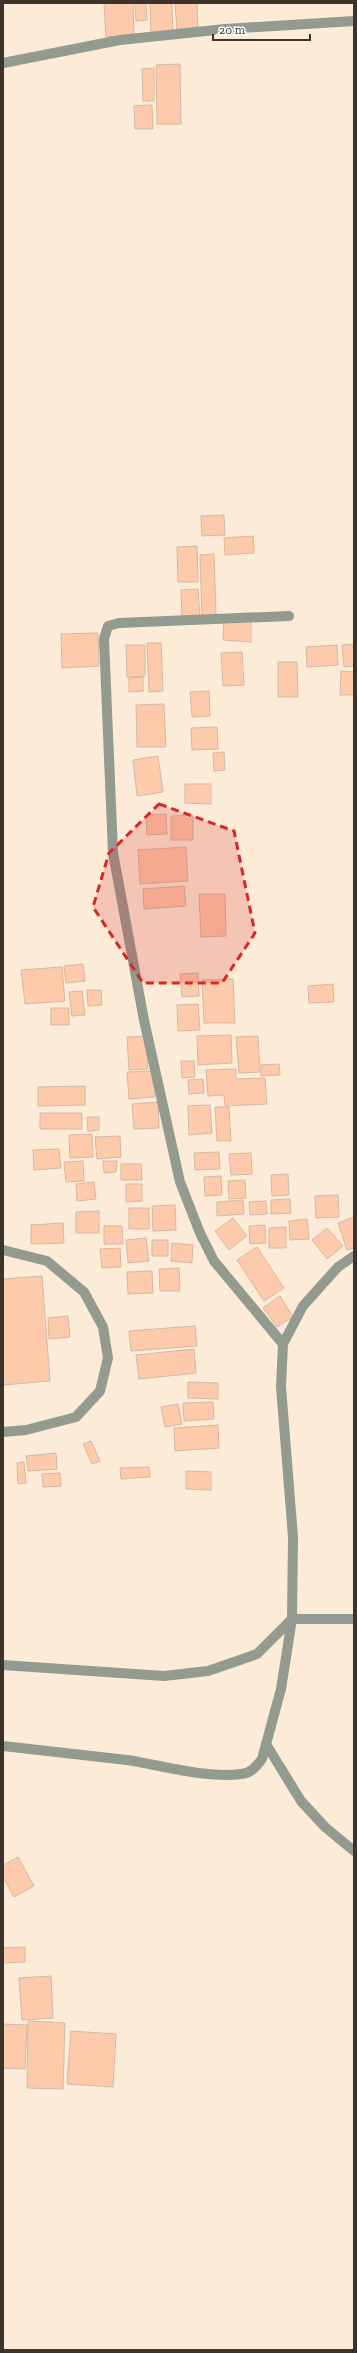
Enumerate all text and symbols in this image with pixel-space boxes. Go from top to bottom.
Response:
scale bar [213,16,310,42]
text: 20 m [219,23,246,37]

